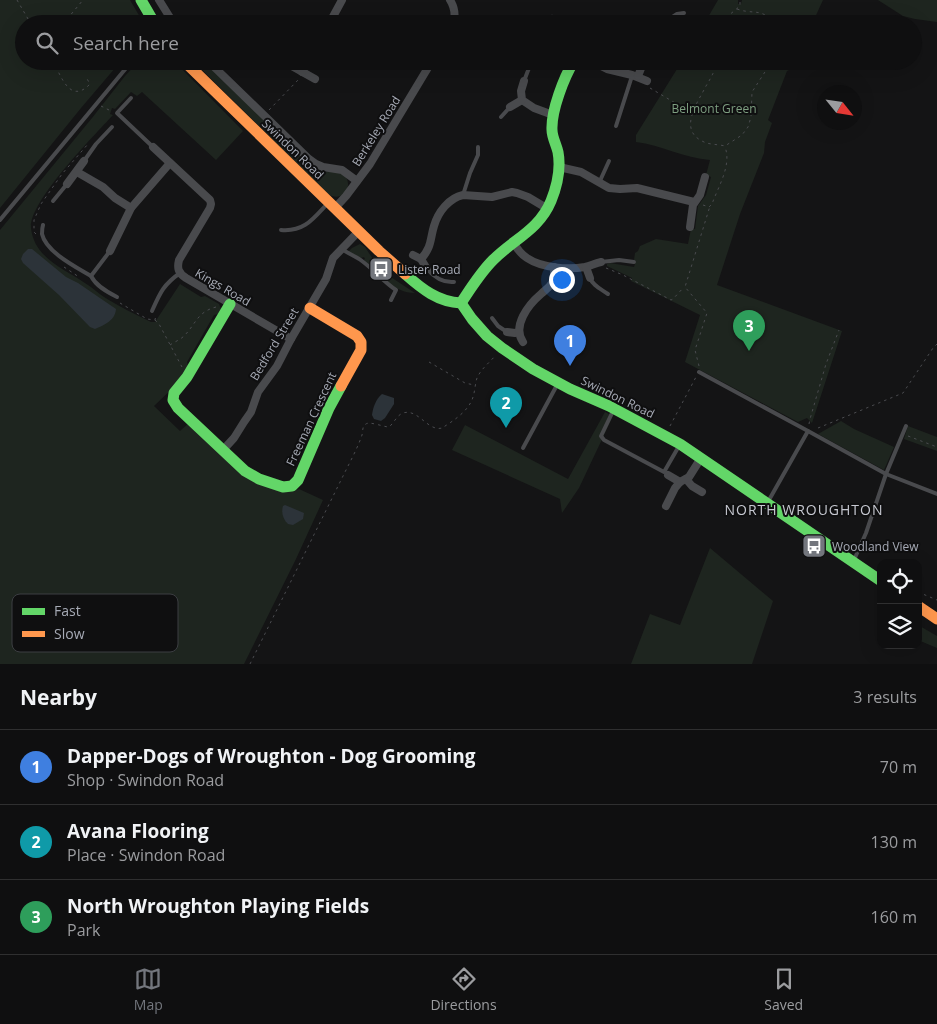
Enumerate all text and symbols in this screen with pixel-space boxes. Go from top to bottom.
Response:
search box [15,15,922,70]
icon: search [33,29,61,57]
text: Search here [73,30,179,56]
north arrow [817,85,862,130]
street label: Berkeley Road [348,93,404,169]
park label: Belmont Green [671,100,757,117]
street label: Swindon Road [258,115,328,183]
bus stop icon: Lister Road [368,256,394,282]
place label: Lister Road [398,261,461,278]
street label: Kings Road [192,264,254,310]
your location [549,267,575,293]
street label: Bedford Street [246,304,302,384]
pin: 3 [733,310,765,351]
pin: 1 [554,325,586,366]
street label: Freeman Crescent [282,369,340,469]
street label: Swindon Road [578,372,658,422]
pin: 2 [490,387,522,428]
district label: NORTH WROUGHTON [724,500,884,519]
bus stop icon: Woodland View [801,533,827,559]
place label: Woodland View [832,538,919,555]
map controls [877,559,922,649]
button: locate [877,559,922,604]
legend [12,594,178,652]
text: Fast [54,601,81,620]
button: layers [877,604,922,649]
text: Slow [54,624,85,643]
text: Nearby [20,683,97,711]
text: 3 results [853,686,917,708]
text: Dapper-Dogs of Wroughton - Dog Grooming [67,743,476,769]
text: 1 [31,756,41,778]
text: 70 m [880,756,917,778]
text: Shop · Swindon Road [67,769,224,791]
text: Avana Flooring [67,818,209,844]
text: 2 [31,831,41,853]
text: 130 m [871,831,917,853]
text: Place · Swindon Road [67,844,225,866]
text: North Wroughton Playing Fields [67,893,369,919]
text: 3 [31,906,41,928]
text: 160 m [871,906,917,928]
text: Park [67,919,100,941]
tab: Map [134,965,163,1014]
tab: Directions [430,965,497,1014]
tab: Saved [764,965,803,1014]

